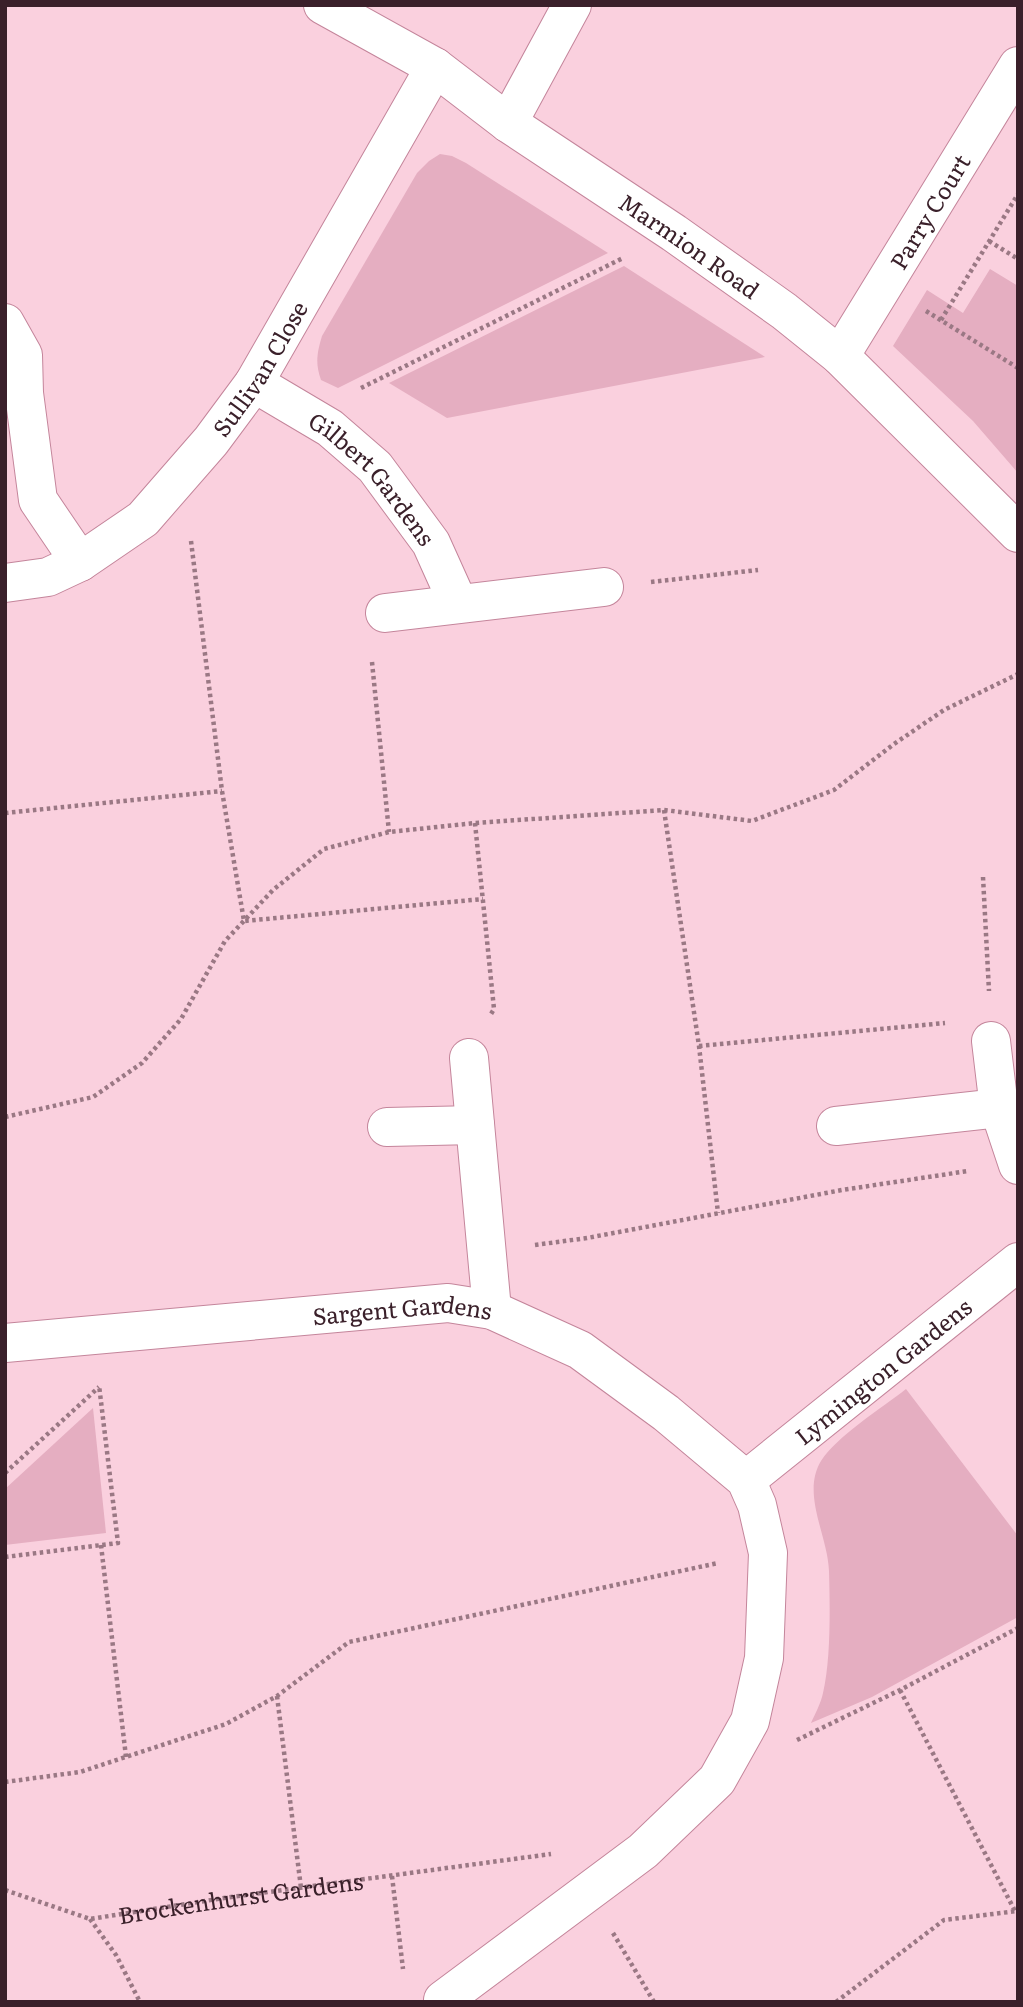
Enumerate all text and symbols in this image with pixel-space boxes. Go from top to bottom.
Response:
street label: Parry Court [880,146,978,275]
street label: Marmion Road [613,184,767,306]
street label: Sullivan Close [203,294,315,443]
street label: Gilbert Gardens [303,402,444,552]
street label: Sargent Gardens [311,1285,494,1332]
street label: Lymington Gardens [787,1289,978,1452]
street label: Brockenhurst Gardens [116,1862,365,1931]

